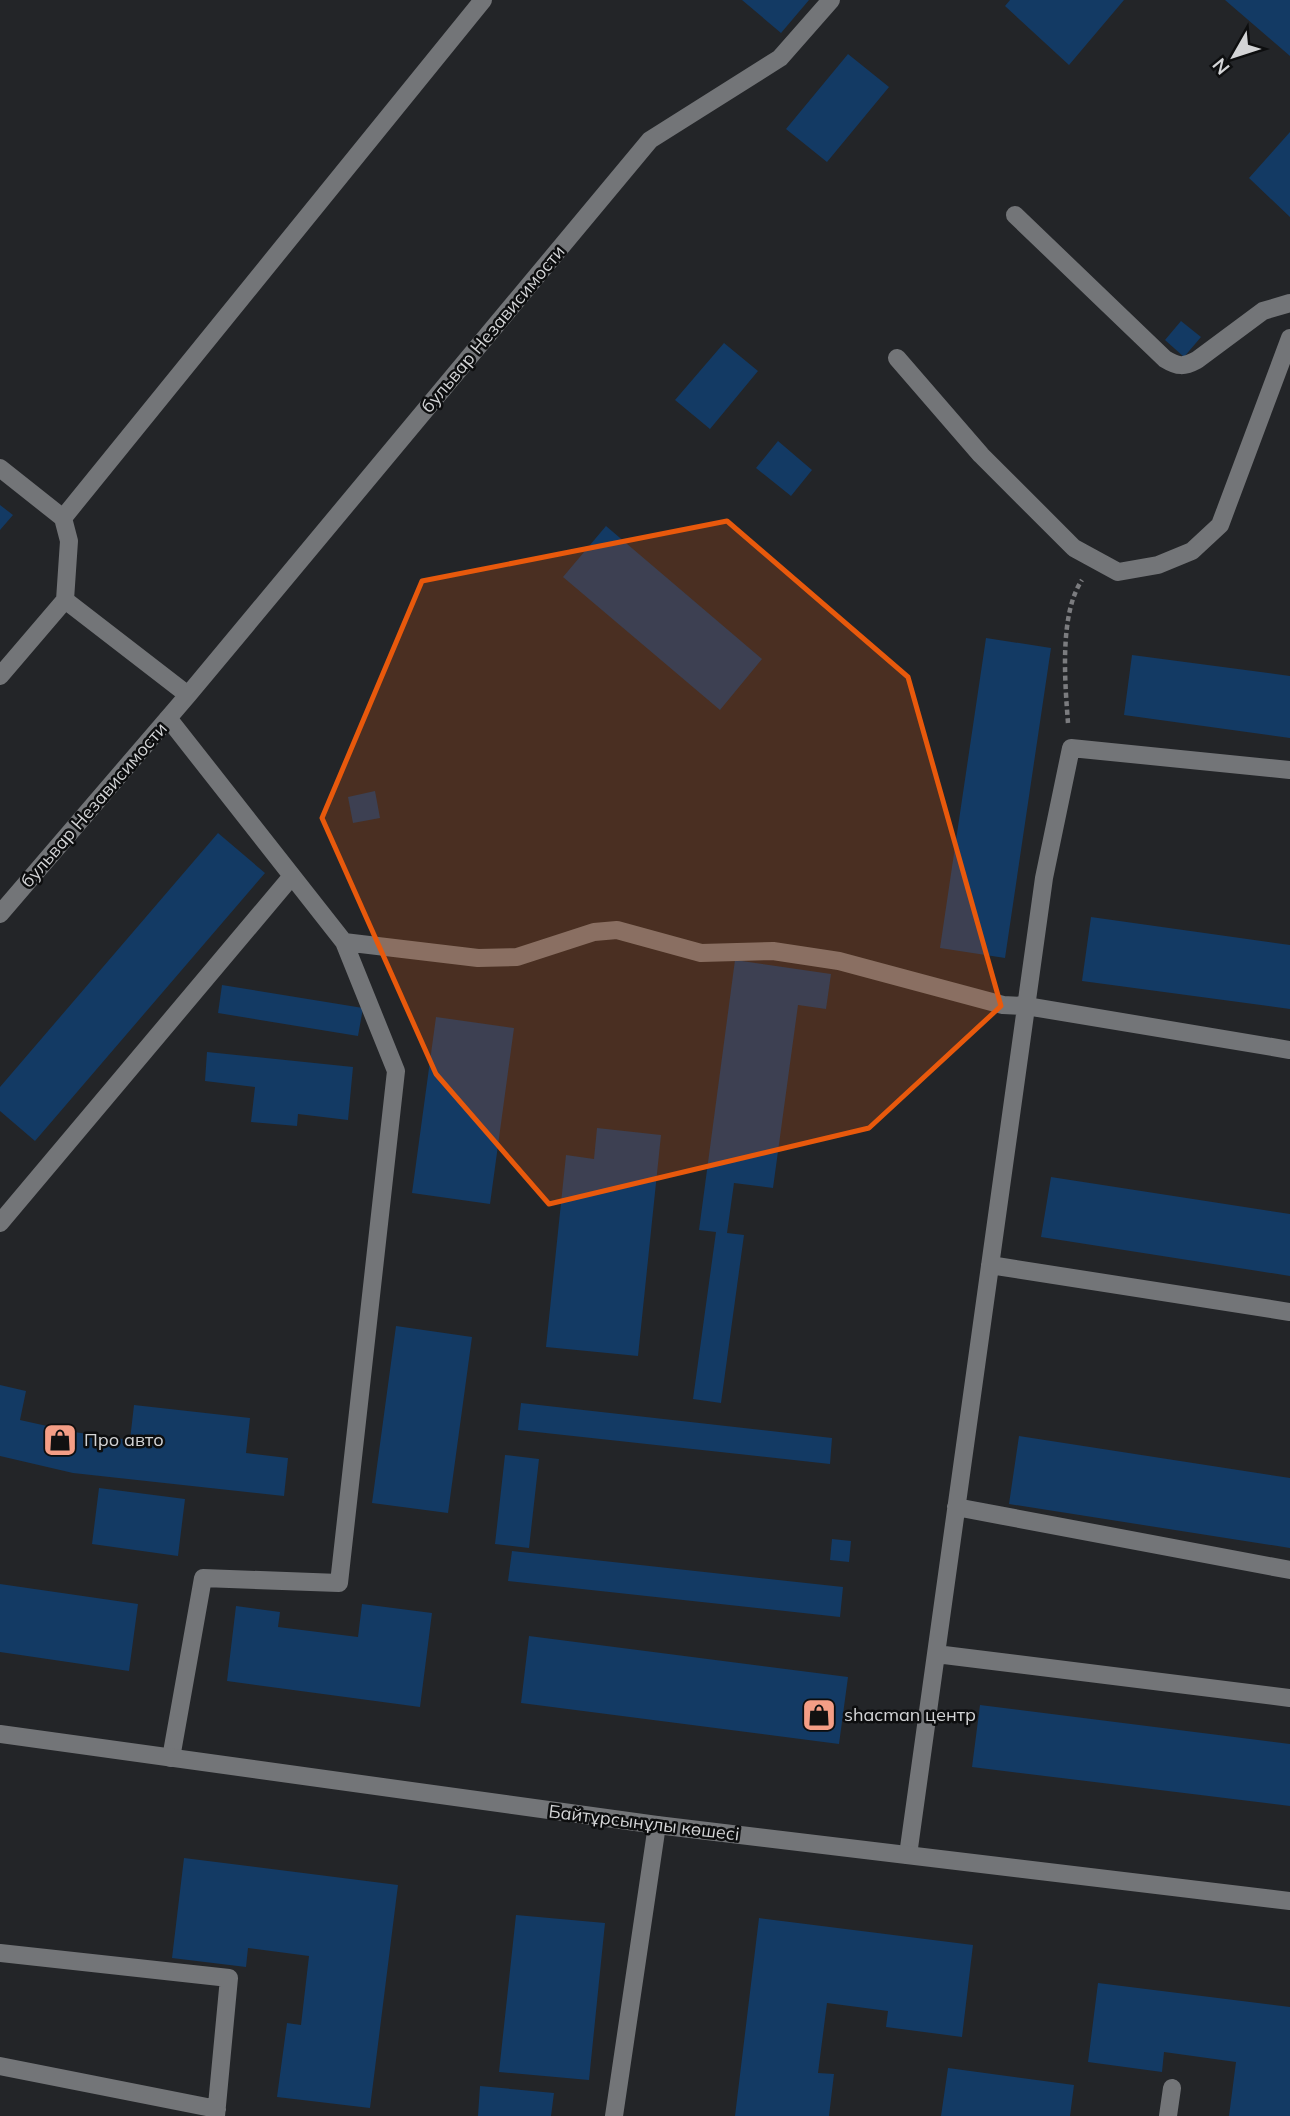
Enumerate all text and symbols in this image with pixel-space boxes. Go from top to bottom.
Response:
north arrow [1199,21,1269,91]
text: N [1207,54,1235,80]
street label: бульвар Независимости [416,240,569,417]
street label: бульвар Независимости [15,717,172,892]
shop icon: Про авто [41,1421,79,1459]
place label: Про авто [84,1428,164,1451]
shop icon: shacman центр [800,1696,838,1734]
place label: shacman центр [844,1703,976,1726]
street label: Байтұрсынұлы көшесі [547,1799,741,1846]

